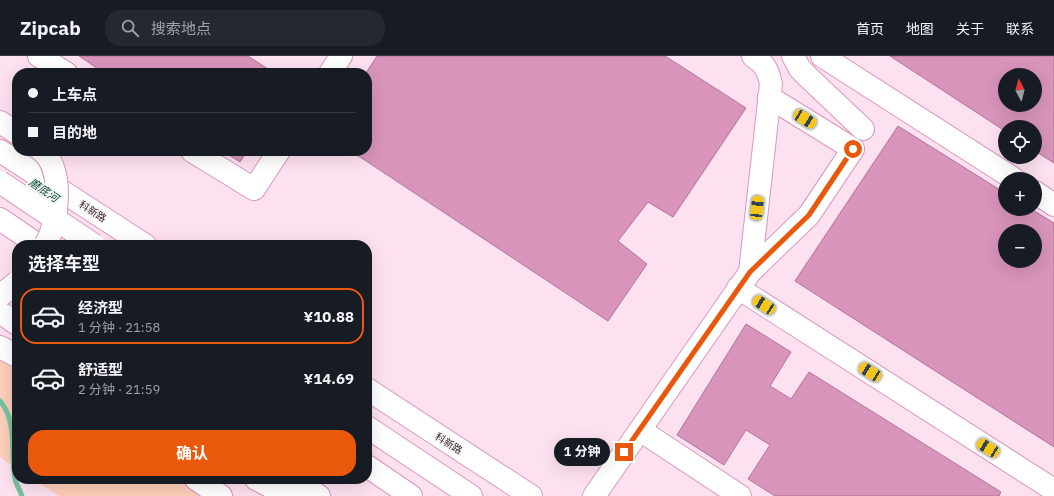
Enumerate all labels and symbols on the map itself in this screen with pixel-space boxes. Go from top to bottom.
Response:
north arrow [998,68,1042,112]
car [792,108,818,130]
route start [844,140,862,158]
water label: 磨底河 [26,175,63,206]
car [750,195,764,221]
street label: 科新路 [77,198,109,225]
car [751,293,777,317]
car [857,361,883,383]
street label: 科新路 [433,430,465,457]
car [975,437,1001,459]
callout: 1 分钟 [554,438,610,466]
route end [615,443,633,461]

